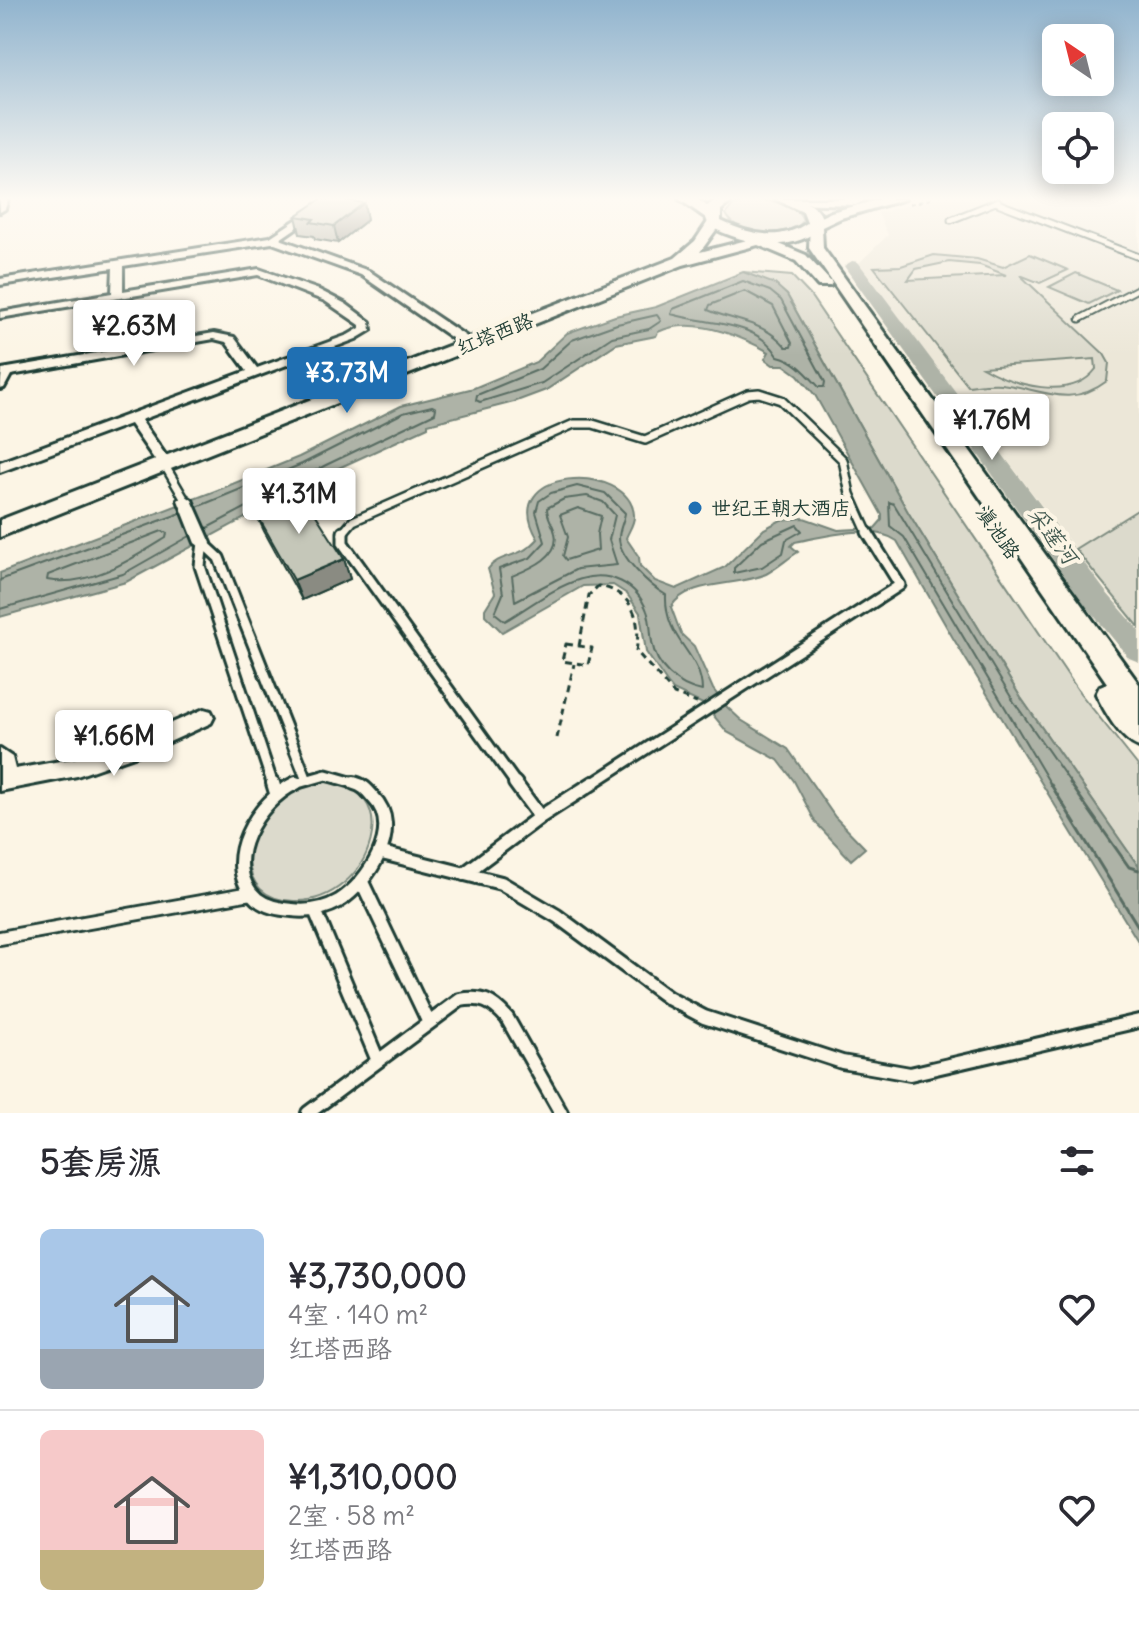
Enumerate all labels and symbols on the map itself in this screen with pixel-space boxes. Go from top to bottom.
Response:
north arrow [1042,24,1114,96]
pin: ¥2.63M [69,300,199,368]
street label: 红塔西路 [453,307,538,360]
pin: ¥3.73M [282,347,412,415]
pin: ¥1.76M [927,394,1057,462]
pin: ¥1.31M [234,468,364,536]
place label: 世纪王朝大酒店 [711,495,851,520]
marker: 世纪王朝大酒店 [686,499,704,517]
street label: 滇池路 [971,500,1026,564]
water label: 采莲河 [1022,500,1086,572]
pin: ¥1.66M [49,710,179,778]

